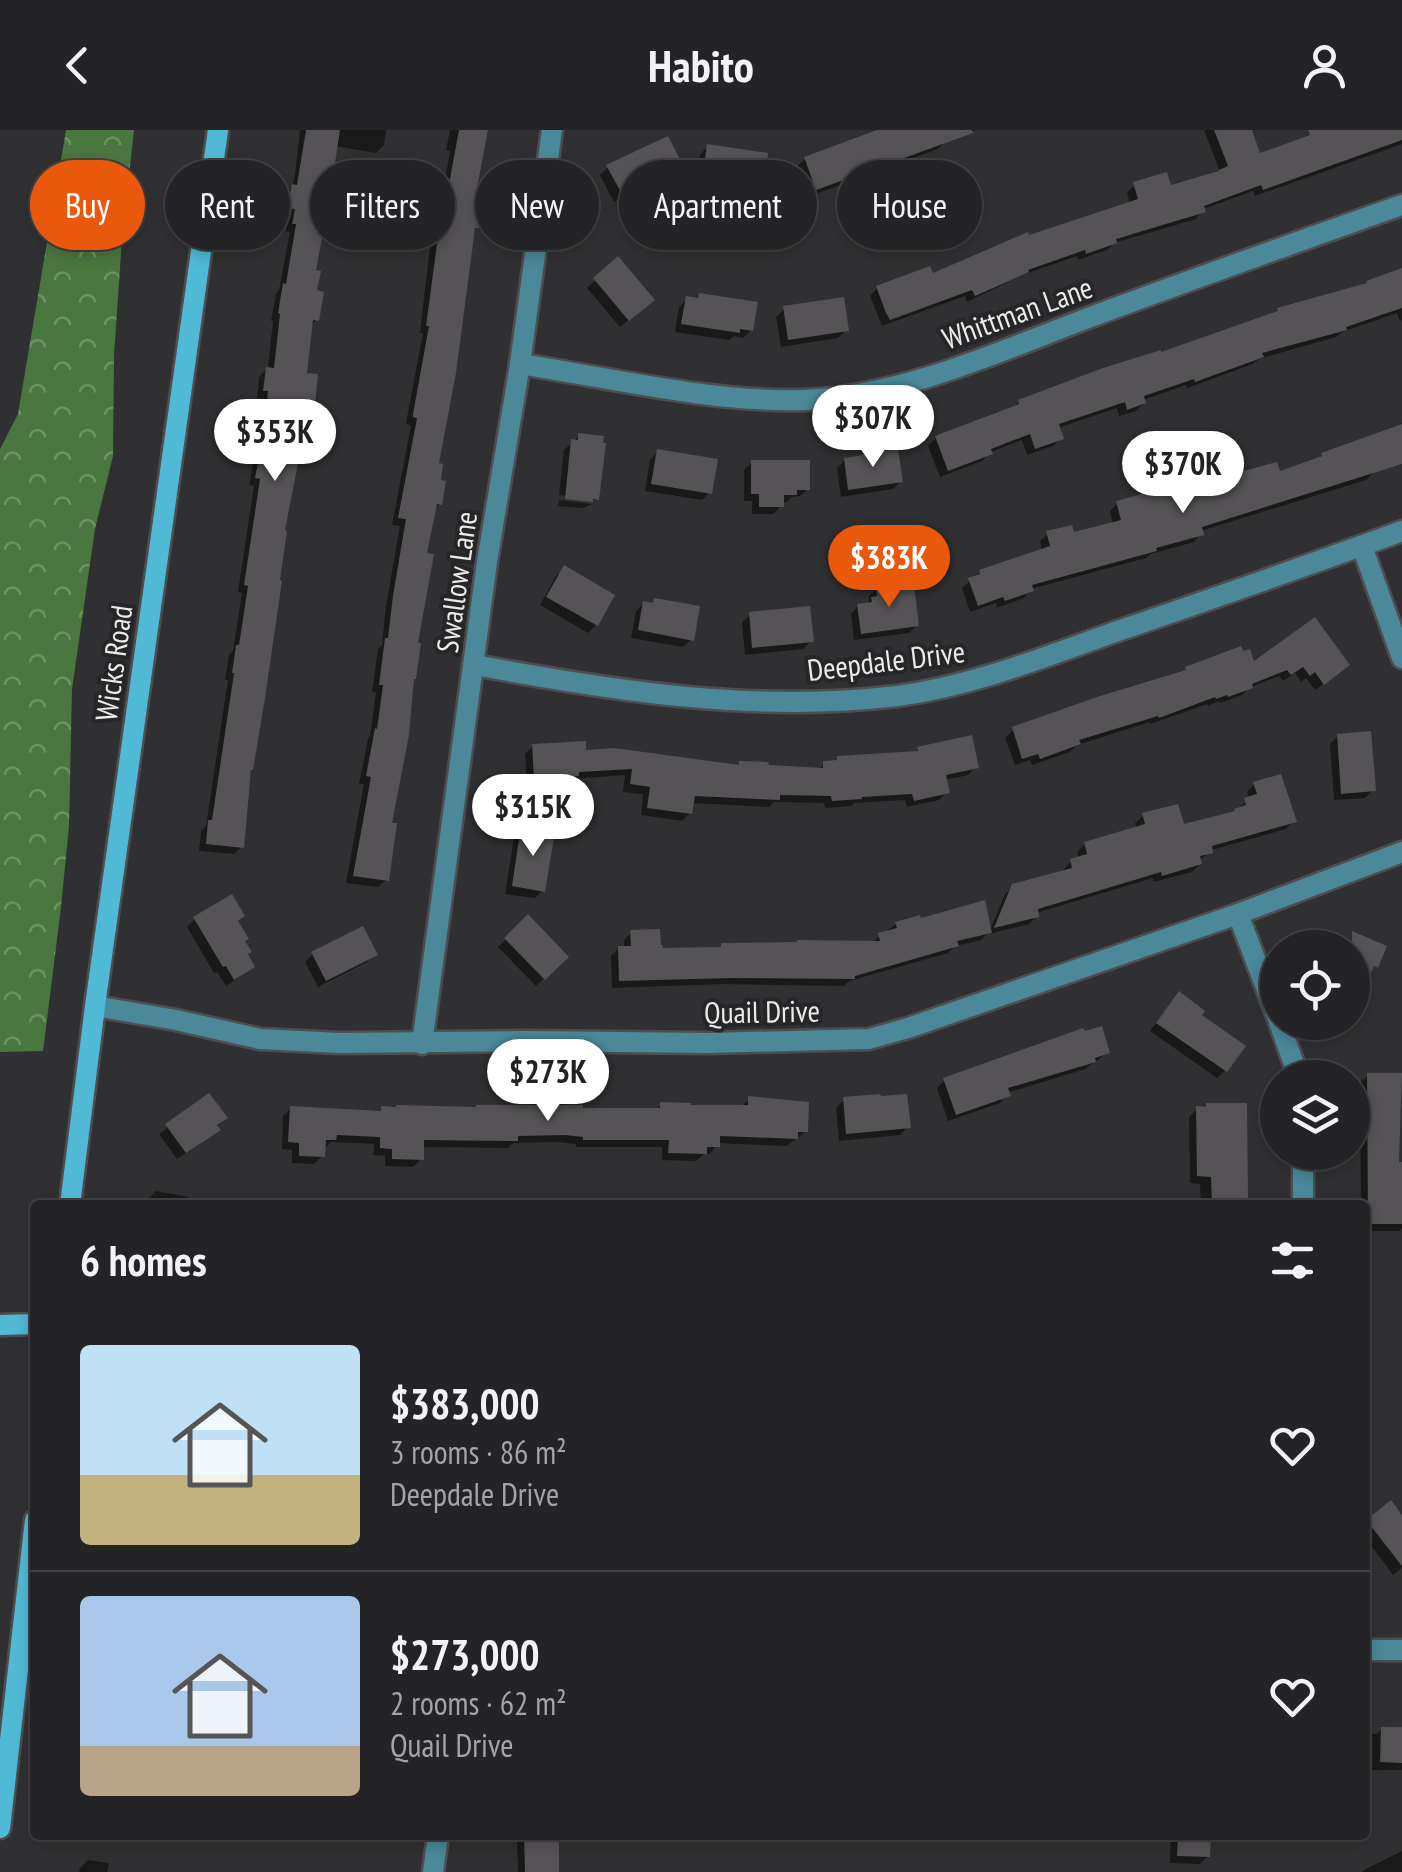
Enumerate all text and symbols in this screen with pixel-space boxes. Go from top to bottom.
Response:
text: Habito [648,36,754,94]
icon: back [50,38,105,93]
icon: person [1297,38,1352,93]
chip: Buy [30,160,145,250]
chip: Rent [165,160,290,250]
chip: Filters [310,160,455,250]
chip: New [475,160,599,250]
chip: Apartment [619,160,817,250]
chip: House [837,160,982,250]
street label: Whittman Lane [937,267,1097,357]
pin: $307K [803,385,943,470]
text: $307K [834,396,912,438]
pin: $353K [205,399,345,484]
text: $353K [236,410,314,452]
pin: $370K [1113,431,1253,516]
text: $370K [1144,442,1222,484]
street label: Swallow Lane [427,509,485,655]
pin: $383K [819,525,959,610]
text: $383K [850,536,928,578]
street label: Wicks Road [86,603,140,723]
street label: Deepdale Drive [805,631,967,689]
pin: $315K [463,774,603,859]
text: $315K [494,785,572,827]
map controls [1260,930,1370,1170]
button: locate [1260,930,1370,1040]
street label: Quail Drive [704,990,820,1032]
pin: $273K [478,1039,618,1124]
text: $273K [509,1050,587,1092]
button: layers [1260,1060,1370,1170]
text: 6 homes [80,1233,207,1288]
icon: filters [1265,1233,1320,1288]
text: $383,000 [390,1376,540,1431]
icon: home [160,1385,280,1505]
icon: heart [1265,1418,1320,1473]
text: 3 rooms · 86 m² [390,1431,567,1473]
text: Deepdale Drive [390,1473,559,1515]
text: $273,000 [390,1627,540,1682]
icon: home [160,1636,280,1756]
icon: heart [1265,1669,1320,1724]
text: 2 rooms · 62 m² [390,1682,567,1724]
text: Quail Drive [390,1724,514,1766]

